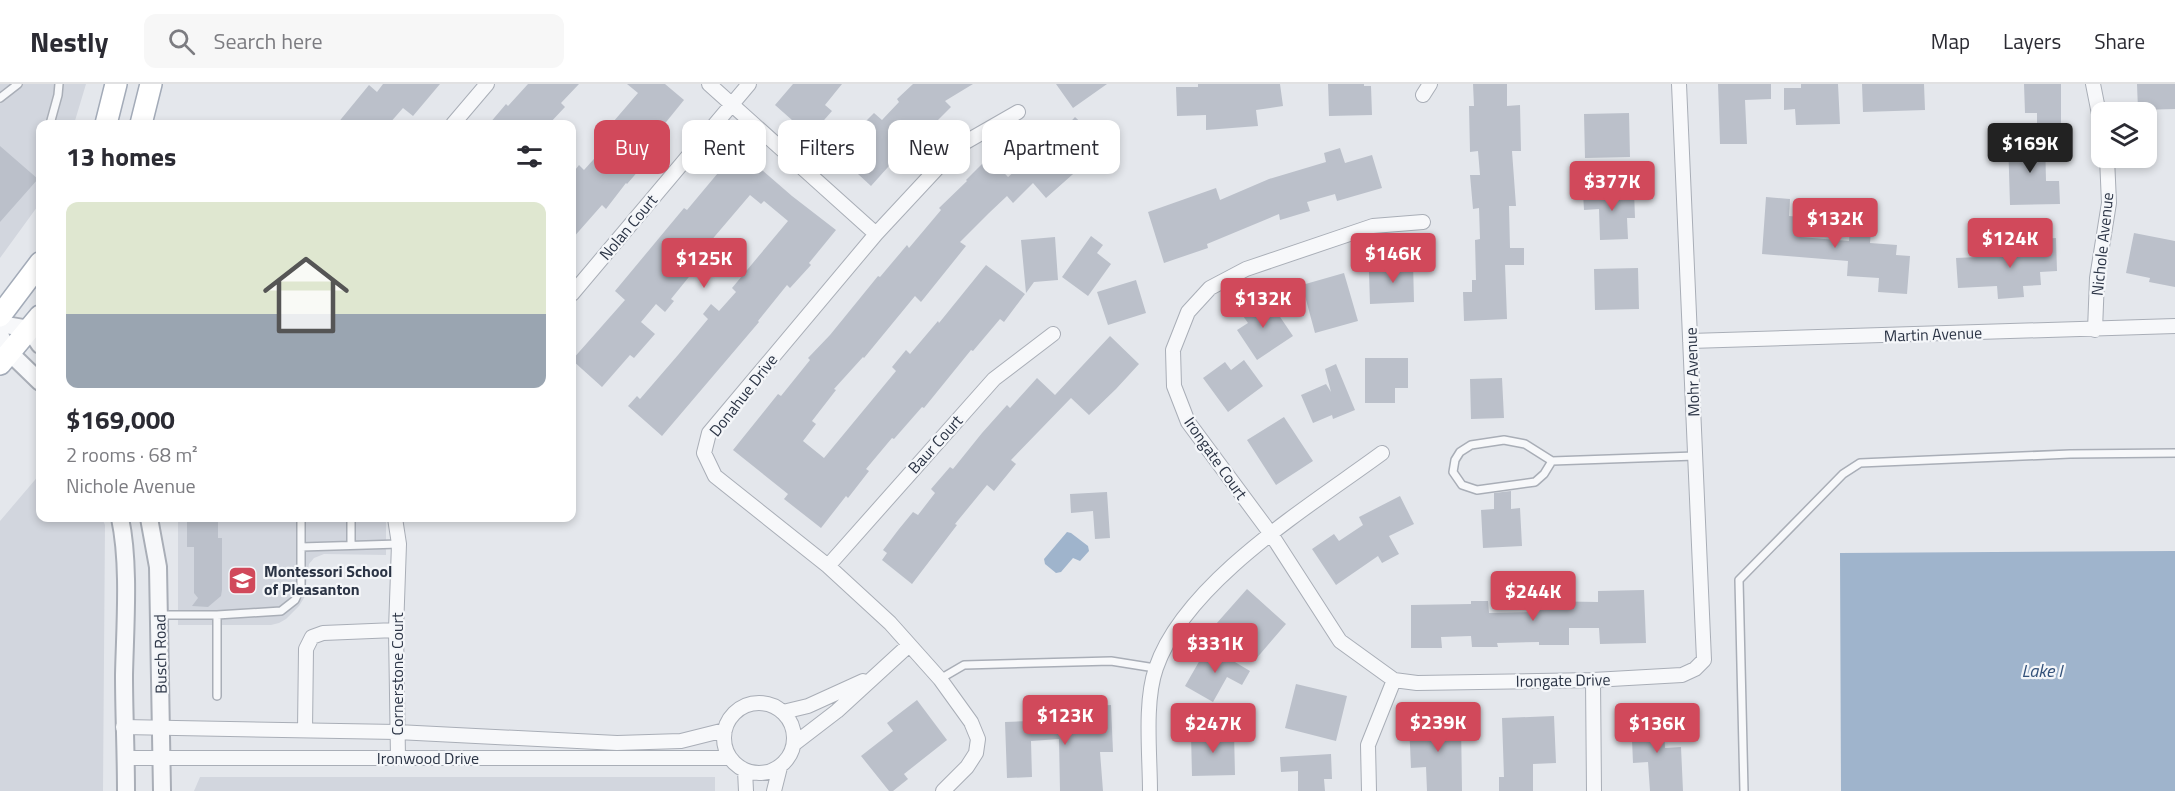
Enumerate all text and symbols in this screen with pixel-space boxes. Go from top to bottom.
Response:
search box [144,14,564,68]
text: Nestly [30,20,108,63]
text: Search here [213,24,323,58]
icon: search [165,25,198,58]
text: Map [1931,25,1970,57]
text: Layers [2003,25,2061,57]
text: Share [2094,25,2145,57]
map controls [2091,102,2157,168]
button: layers [2091,102,2157,168]
chip: Buy [594,120,670,174]
chip: Rent [682,120,766,174]
chip: Filters [778,120,876,174]
chip: New [888,120,970,174]
chip: Apartment [982,120,1120,174]
pin: $169K [1988,123,2072,174]
text: $169K [2002,127,2058,158]
text: 13 homes [66,137,176,176]
icon: filters [513,140,546,173]
pin: $377K [1570,161,1654,212]
text: $377K [1584,165,1640,196]
street label: Nolan Court [593,188,663,265]
street label: Nichole Avenue [2085,191,2119,297]
pin: $132K [1793,198,1877,249]
text: $132K [1807,202,1863,233]
pin: $124K [1968,218,2052,269]
text: $124K [1982,222,2038,253]
pin: $146K [1351,233,1435,284]
text: $146K [1365,237,1421,268]
pin: $125K [662,238,746,289]
icon: home [252,241,360,349]
text: $125K [676,242,732,273]
pin: $132K [1221,278,1305,329]
text: $132K [1235,282,1291,313]
street label: Martin Avenue [1883,320,1983,348]
street label: Mohr Avenue [1678,327,1706,417]
street label: Donahue Drive [703,349,783,441]
text: $169,000 [66,400,175,439]
street label: Baur Court [902,409,968,479]
street label: Irongate Court [1179,412,1254,505]
text: 2 rooms · 68 m² [66,439,198,470]
text: Nichole Avenue [66,470,196,501]
place label: Montessori School of Pleasanton [264,559,392,601]
school or university icon: Montessori School of Pleasanton [227,564,259,596]
pin: $244K [1491,571,1575,622]
text: $244K [1505,575,1561,606]
street label: Cornerstone Court [385,612,409,736]
street label: Busch Road [147,614,173,694]
pin: $331K [1173,623,1257,674]
text: $331K [1187,627,1243,658]
water label: Lake I [2022,657,2064,684]
street label: Irongate Drive [1515,667,1611,693]
pin: $123K [1023,695,1107,746]
text: $123K [1037,699,1093,730]
pin: $239K [1396,702,1480,753]
pin: $247K [1171,703,1255,754]
pin: $136K [1615,703,1699,754]
text: $239K [1410,706,1466,737]
text: $247K [1185,707,1241,738]
text: $136K [1629,707,1685,738]
street label: Ironwood Drive [377,746,479,770]

